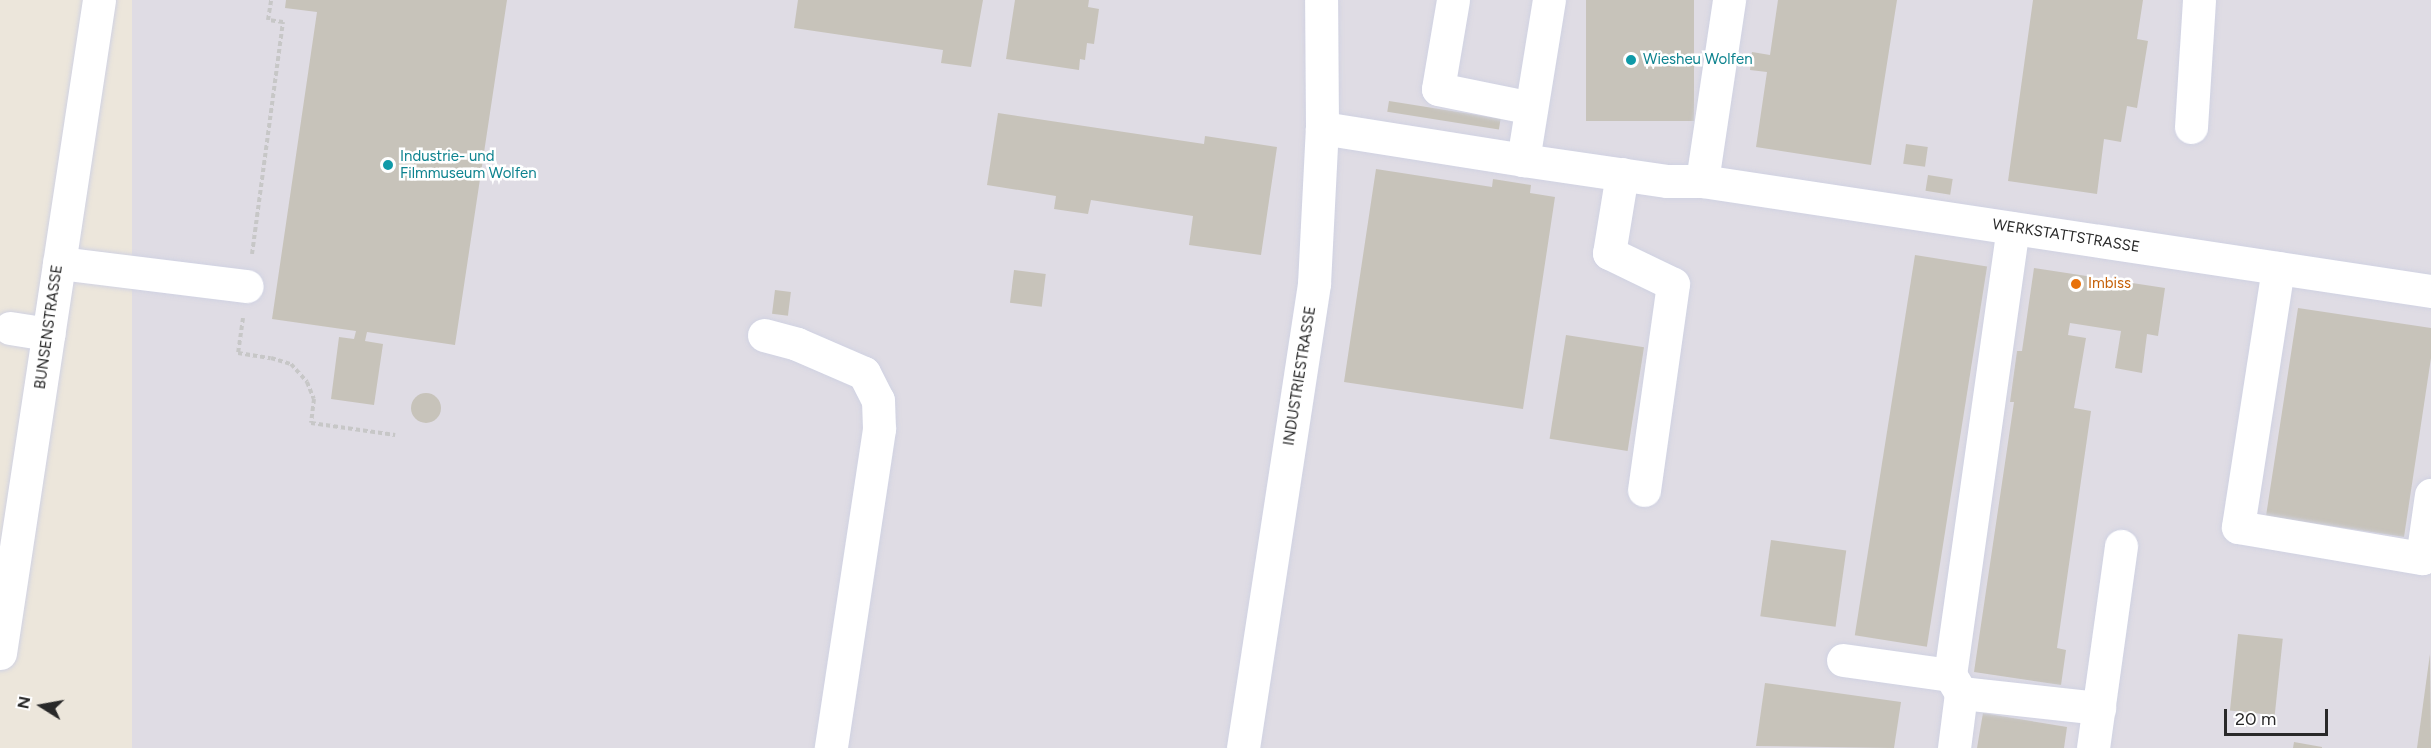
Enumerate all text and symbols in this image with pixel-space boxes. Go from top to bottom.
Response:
place label: Wiesheu Wolfen [1643,51,1753,69]
marker: Wiesheu Wolfen [1624,53,1638,67]
place label: Industrie- und Filmmuseum Wolfen [400,147,537,182]
marker: Industrie- und Filmmuseum Wolfen [381,158,395,172]
street label: WERKSTATTSTRASSE [1991,215,2141,257]
street label: BUNSENSTRASSE [31,264,67,390]
place label: Imbiss [2088,275,2131,293]
marker: Imbiss [2069,277,2083,291]
street label: INDUSTRIESTRASSE [1280,305,1320,447]
north arrow [12,676,72,736]
text: N [13,695,34,710]
scale bar [2227,697,2330,735]
text: 20 m [2235,708,2276,730]

